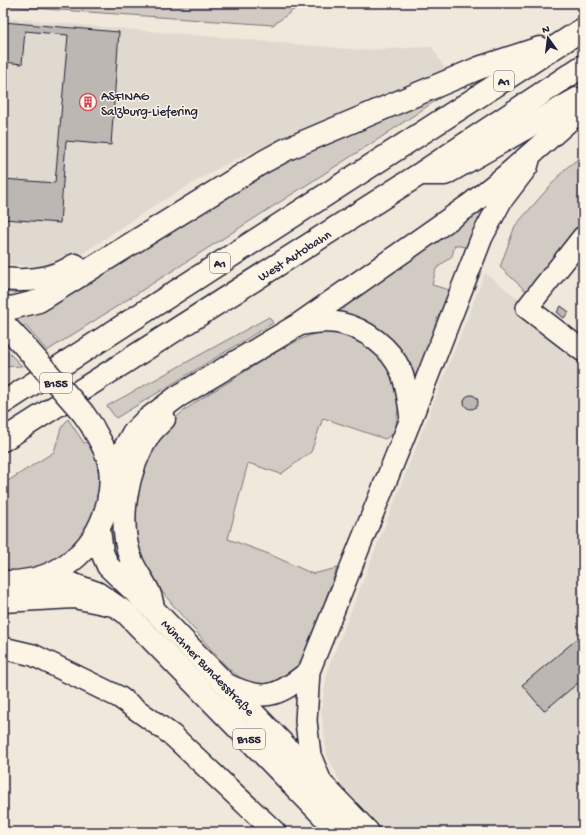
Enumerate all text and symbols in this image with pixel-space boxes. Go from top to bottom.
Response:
north arrow [528,18,568,58]
text: N [541,24,551,37]
road number: A1 [494,71,514,91]
place label: ASFINAG Salzburg-Liefering [101,90,198,120]
building icon: ASFINAG Salzburg-Liefering [78,92,98,112]
street label: West Autobahn [256,227,335,286]
road number: A1 [210,253,230,273]
road number: B155 [40,373,72,393]
street label: Münchner Bundesstraße [157,617,257,720]
road number: B155 [233,729,265,749]

